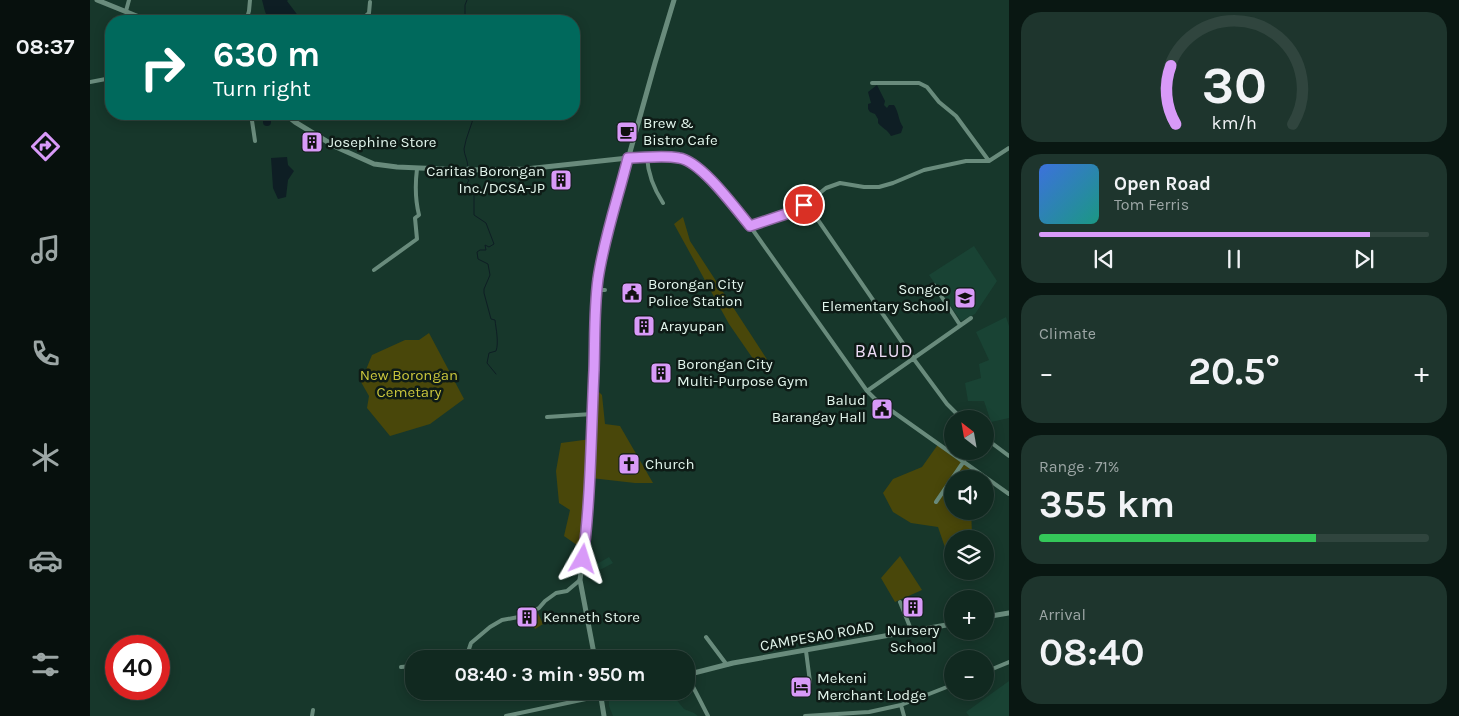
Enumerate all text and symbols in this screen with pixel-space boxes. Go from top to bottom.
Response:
text: 08:37 [16,34,74,60]
text: 630 m [213,34,320,75]
icon: right [130,35,195,100]
text: 30 [1201,55,1267,116]
text: Turn right [213,76,311,102]
text: km/h [1211,113,1257,134]
place label: Brew & Bistro Cafe [643,114,718,149]
cafe icon: Brew & Bistro Cafe [615,120,639,144]
icon: directions [28,129,63,164]
building icon: Josephine Store [300,130,324,154]
place label: Josephine Store [328,133,436,151]
place label: Caritas Borongan Inc./DCSA-JP [426,162,545,197]
building icon: Caritas Borongan Inc./DCSA-JP [549,168,573,192]
text: Open Road [1114,173,1211,195]
pin [783,184,825,226]
icon: arrive [790,191,818,219]
text: Tom Ferris [1114,195,1189,214]
icon: music [28,232,63,267]
icon: previous [1090,245,1118,273]
icon: pause [1220,245,1248,273]
icon: next [1350,245,1378,273]
place label: Borongan City Police Station [648,275,744,310]
place label: Songco Elementary School [822,280,949,315]
public building icon: Borongan City Police Station [620,281,644,305]
school or university icon: Songco Elementary School [953,286,977,310]
building icon: Arayupan [632,314,656,338]
place label: Arayupan [660,317,724,335]
text: Climate [1039,324,1096,343]
icon: phone [28,336,63,371]
district label: BALUD [855,340,913,362]
text: 20.5° [1188,349,1280,394]
place label: Borongan City Multi-Purpose Gym [677,355,808,390]
text: − [1039,356,1054,389]
text: + [1414,356,1429,389]
building icon: Borongan City Multi-Purpose Gym [649,361,673,385]
park label: New Borongan Cemetary [360,366,458,401]
place label: Balud Barangay Hall [772,391,866,426]
public building icon: Balud Barangay Hall [870,397,894,421]
north arrow [944,410,994,460]
map controls [944,410,994,700]
icon: climate [28,440,63,475]
church icon: Church [617,452,641,476]
place label: Church [645,455,695,473]
text: Range · 71% [1039,457,1119,476]
button: sound [944,470,994,520]
text: 355 km [1039,482,1175,527]
button: layers [944,530,994,580]
position arrow [556,532,608,584]
icon: car [28,543,63,578]
button: + [944,590,994,640]
building icon: Nursery School [901,595,925,619]
building icon: Kenneth Store [515,605,539,629]
text: Arrival [1039,605,1086,624]
place label: Kenneth Store [543,608,640,626]
street label: CAMPESAO ROAD [759,617,875,655]
place label: Nursery School [887,621,939,656]
text: 08:40 [1039,630,1145,675]
speed limit sign: 40 [105,635,170,700]
icon: filters [28,647,63,682]
button: − [944,650,994,700]
text: 08:40 · 3 min · 950 m [455,664,645,686]
place label: Mekeni Merchant Lodge [817,669,926,704]
hotel icon: Mekeni Merchant Lodge [789,675,813,699]

